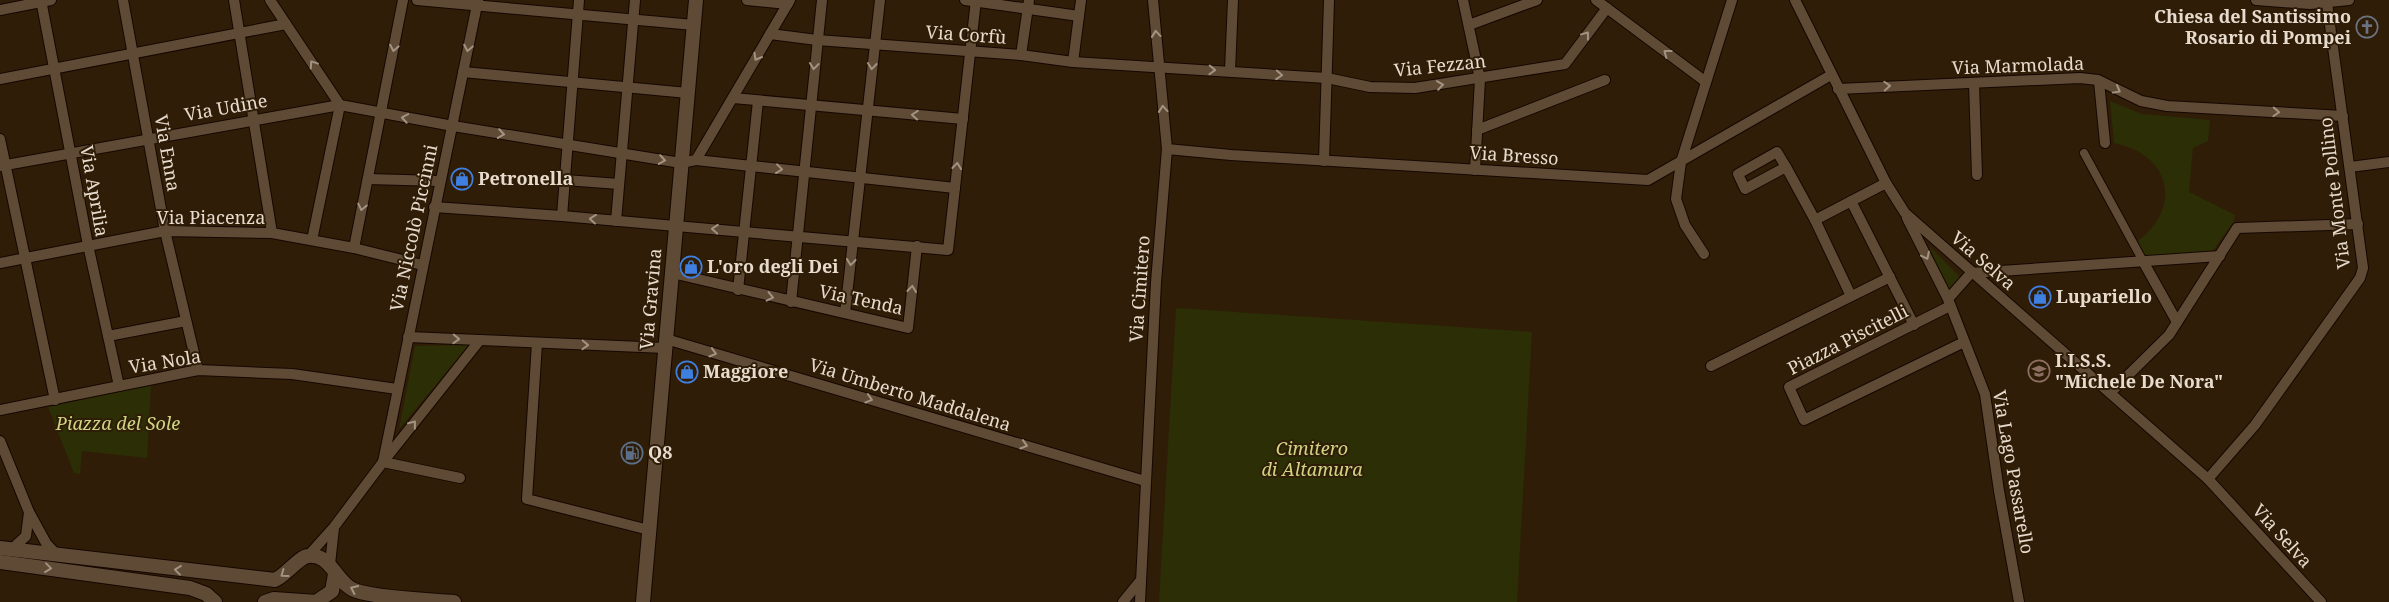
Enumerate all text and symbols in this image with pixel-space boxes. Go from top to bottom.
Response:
place label: Chiesa del Santissimo Rosario di Pompei [2154,4,2352,49]
church icon: Chiesa del Santissimo Rosario di Pompei [2355,15,2379,39]
street label: Via Corfù [925,19,1008,49]
one-way arrow [1151,30,1162,38]
one-way arrow [1580,31,1589,41]
one-way arrow [463,43,474,52]
one-way arrow [389,44,399,52]
street label: Via Fezzan [1393,48,1487,82]
one-way arrow [1663,50,1673,59]
street label: Via Marmolada [1951,51,2085,79]
one-way arrow [753,52,763,61]
one-way arrow [310,61,319,70]
one-way arrow [809,62,820,70]
one-way arrow [867,62,878,70]
one-way arrow [1208,65,1216,76]
one-way arrow [1275,69,1283,80]
one-way arrow [1436,80,1444,91]
one-way arrow [1883,81,1891,92]
one-way arrow [2111,84,2120,94]
street label: Via Udine [183,88,269,126]
one-way arrow [1158,104,1169,112]
one-way arrow [2272,107,2280,118]
one-way arrow [910,110,918,121]
street label: Via Enna [149,113,187,193]
one-way arrow [401,113,409,123]
street label: Via Monte Pollino [2313,116,2355,270]
one-way arrow [497,128,505,138]
street label: Via Bresso [1469,140,1559,170]
street label: Via Niccolò Piccinni [384,142,442,313]
street label: Via Aprilia [75,143,115,238]
one-way arrow [657,154,666,164]
one-way arrow [952,162,962,171]
one-way arrow [776,163,784,174]
place label: Petronella [478,166,574,190]
shop icon: Petronella [450,167,474,191]
one-way arrow [358,203,368,212]
street label: Via Piacenza [157,205,265,229]
one-way arrow [588,214,596,225]
one-way arrow [711,224,719,235]
street label: Via Selva [1946,226,2021,295]
street label: Via Cimitero [1123,235,1155,343]
street label: Via Gravina [634,247,666,351]
one-way arrow [1920,251,1930,260]
place label: L'oro degli Dei [707,254,839,278]
shop icon: L'oro degli Dei [679,255,703,279]
one-way arrow [846,258,857,266]
street label: Via Tenda [817,278,905,320]
one-way arrow [906,284,917,292]
place label: Lupariello [2056,284,2152,308]
shop icon: Lupariello [2028,285,2052,309]
one-way arrow [766,291,775,302]
street label: Piazza Piscitelli [1783,298,1912,380]
one-way arrow [453,334,461,345]
one-way arrow [582,339,590,350]
street label: Via Nola [127,343,203,379]
one-way arrow [708,347,716,357]
place label: I.I.S.S. "Michele De Nora" [2055,348,2223,393]
street label: Via Umberto Maddalena [807,352,1014,436]
place label: Maggiore [703,359,788,383]
school or university icon: I.I.S.S. "Michele De Nora" [2027,359,2051,383]
shop icon: Maggiore [675,360,699,384]
street label: Via Lago Passarello [1988,388,2040,556]
one-way arrow [864,394,872,404]
park label: Piazza del Sole [55,411,180,435]
one-way arrow [407,420,416,430]
park label: Cimitero di Altamura [1261,436,1363,481]
place label: Q8 [648,440,672,464]
one-way arrow [1020,440,1028,450]
fuel station icon: Q8 [620,441,644,465]
street label: Via Selva [2248,498,2318,572]
one-way arrow [45,562,53,573]
one-way arrow [173,565,181,576]
one-way arrow [280,568,290,577]
one-way arrow [351,585,360,595]

